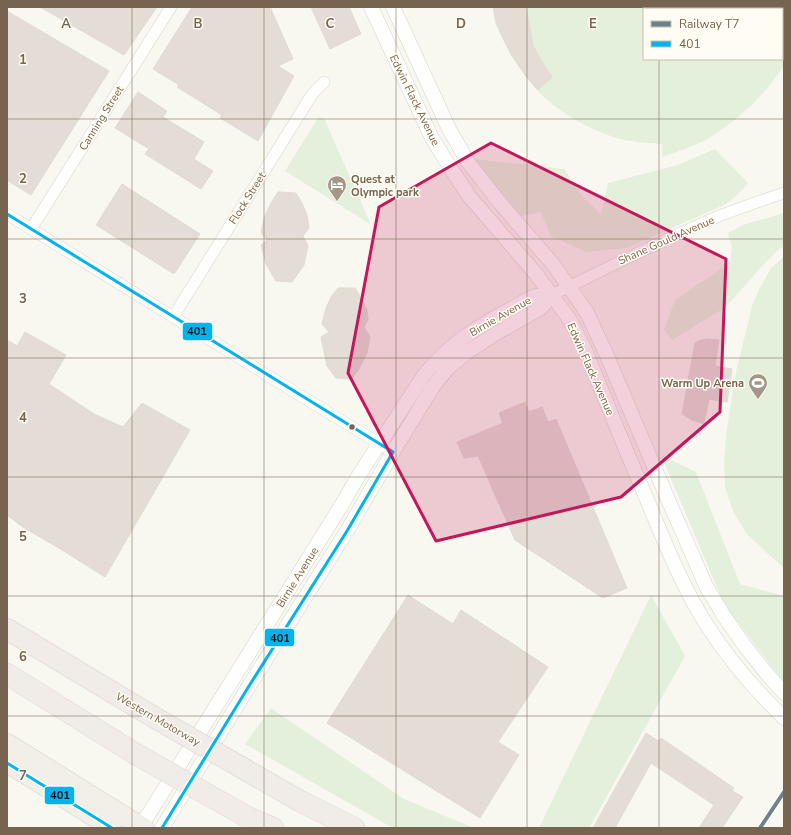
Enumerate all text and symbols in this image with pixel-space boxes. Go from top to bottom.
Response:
legend [643,8,783,60]
text: A [61,15,71,33]
text: B [194,15,203,33]
text: C [326,15,335,33]
text: D [456,15,466,33]
text: E [589,15,597,33]
text: Railway T7 [679,16,740,32]
text: 401 [679,36,701,52]
text: 1 [19,51,27,69]
street label: Edwin Flack Avenue [386,52,443,148]
street label: Canning Street [76,83,127,153]
street label: Flock Street [225,169,269,227]
text: 2 [19,170,27,188]
place label: Quest at Olympic park [351,172,420,200]
hotel icon: Quest at Olympic park [326,174,348,202]
street label: Shane Gould Avenue [616,212,717,268]
text: 3 [19,290,27,308]
street label: Birnie Avenue [467,293,534,340]
street label: Edwin Flack Avenue [563,321,618,418]
line badge: 401 [182,322,213,341]
text: 401 [187,324,207,339]
sports icon: Warm Up Arena [747,372,769,400]
place label: Warm Up Arena [661,376,744,391]
text: 4 [19,409,27,427]
unlabelled marker [347,422,357,432]
text: 5 [19,528,27,546]
street label: Birnie Avenue [273,544,322,610]
line badge: 401 [264,628,295,647]
text: 401 [270,631,290,646]
text: 6 [19,648,27,666]
street label: Western Motorway [113,689,203,750]
text: 7 [19,767,27,785]
line badge: 401 [44,786,75,805]
text: 401 [50,788,70,803]

